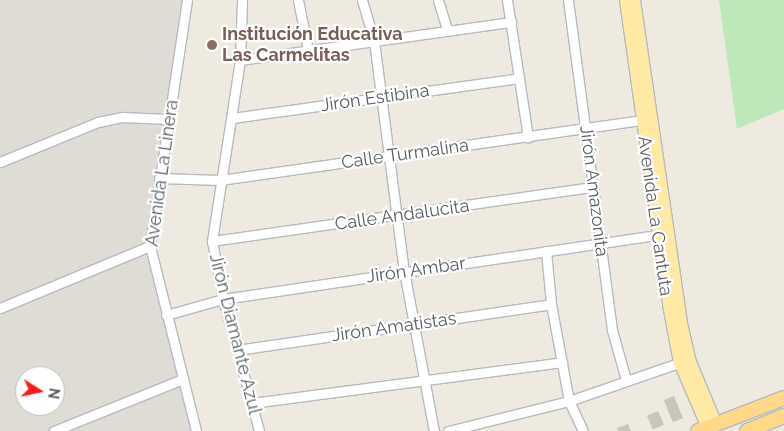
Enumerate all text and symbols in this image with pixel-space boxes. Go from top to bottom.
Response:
place label: Institución Educativa Las Carmelitas [222,24,403,66]
marker: Institución Educativa Las Carmelitas [206,39,218,51]
street label: Jirón Estibina [319,80,431,116]
street label: Avenida La Linera [141,98,183,248]
street label: Jirón Amazonita [575,124,613,258]
street label: Calle Turmalina [340,134,470,174]
street label: Avenida La Cantuta [633,135,677,297]
street label: Calle Andalucita [333,195,471,235]
street label: Jirón Diamante Azul [205,251,265,417]
street label: Jirón Ambar [365,252,467,288]
street label: Jirón Amatistas [330,308,458,346]
north arrow [15,366,65,416]
text: N [45,387,63,400]

